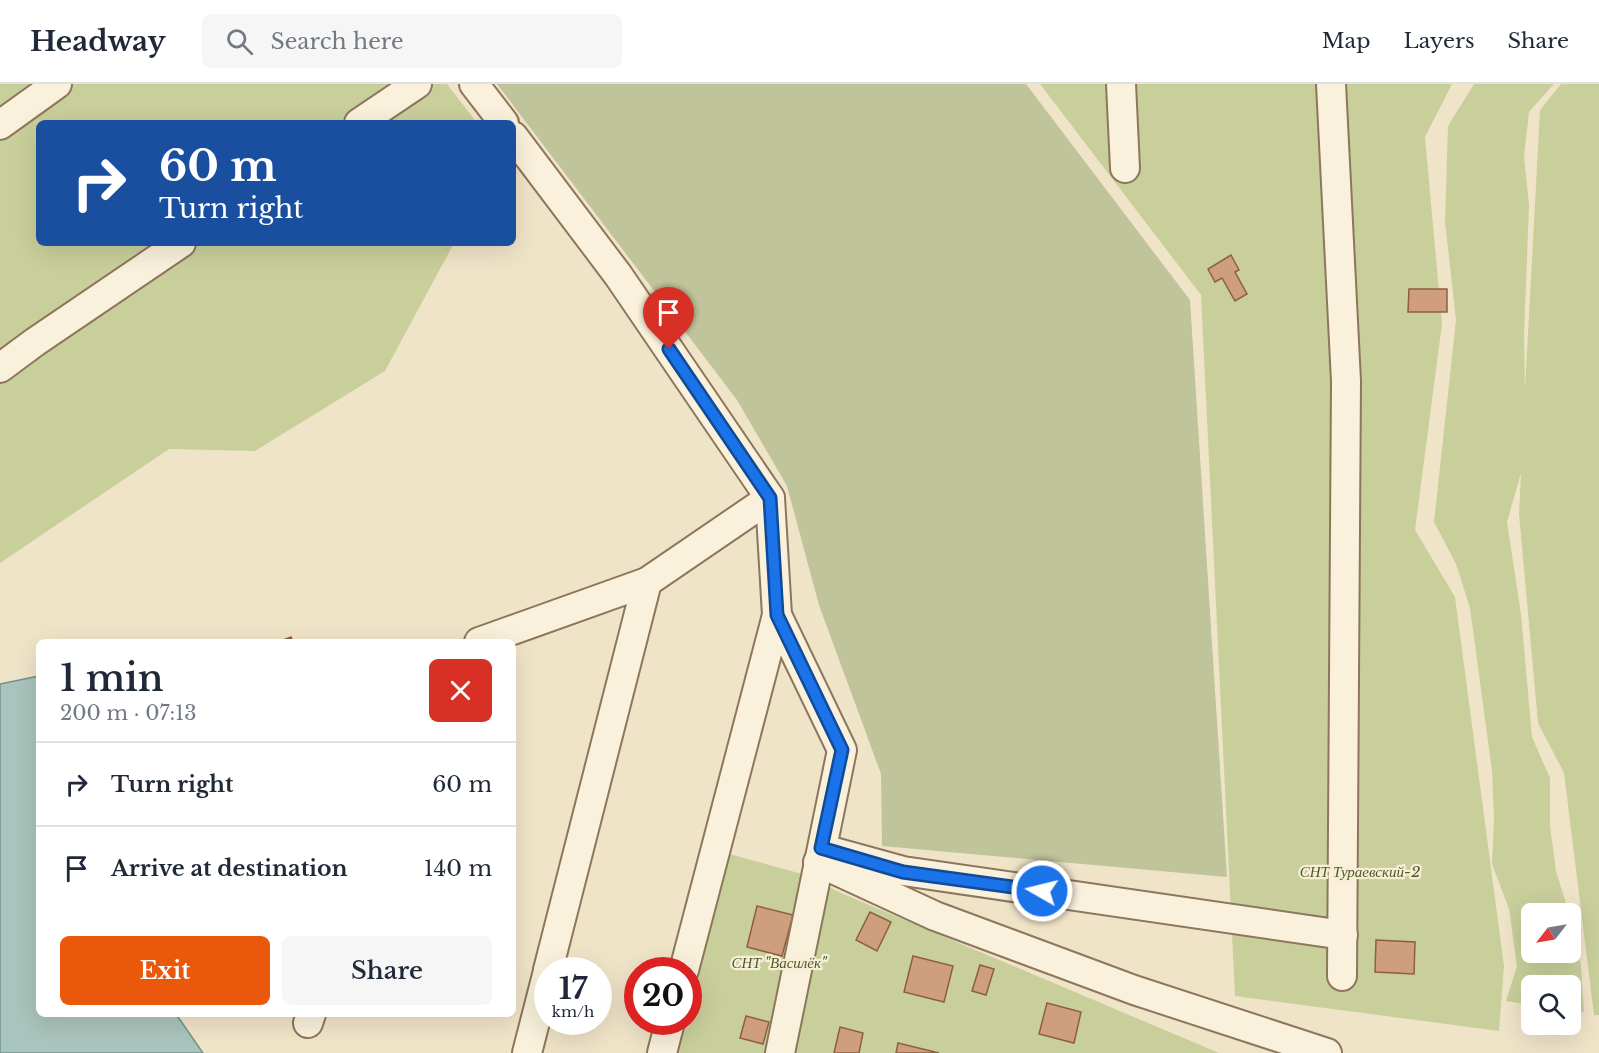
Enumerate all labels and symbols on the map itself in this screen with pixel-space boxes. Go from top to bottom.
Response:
pin [643,287,694,349]
position arrow [1010,859,1074,923]
park label: СНТ Тураевский-2 [1300,862,1420,881]
north arrow [1521,903,1581,963]
park label: СНТ "Василёк" [732,953,828,972]
speed limit sign: 20 [624,957,702,1035]

